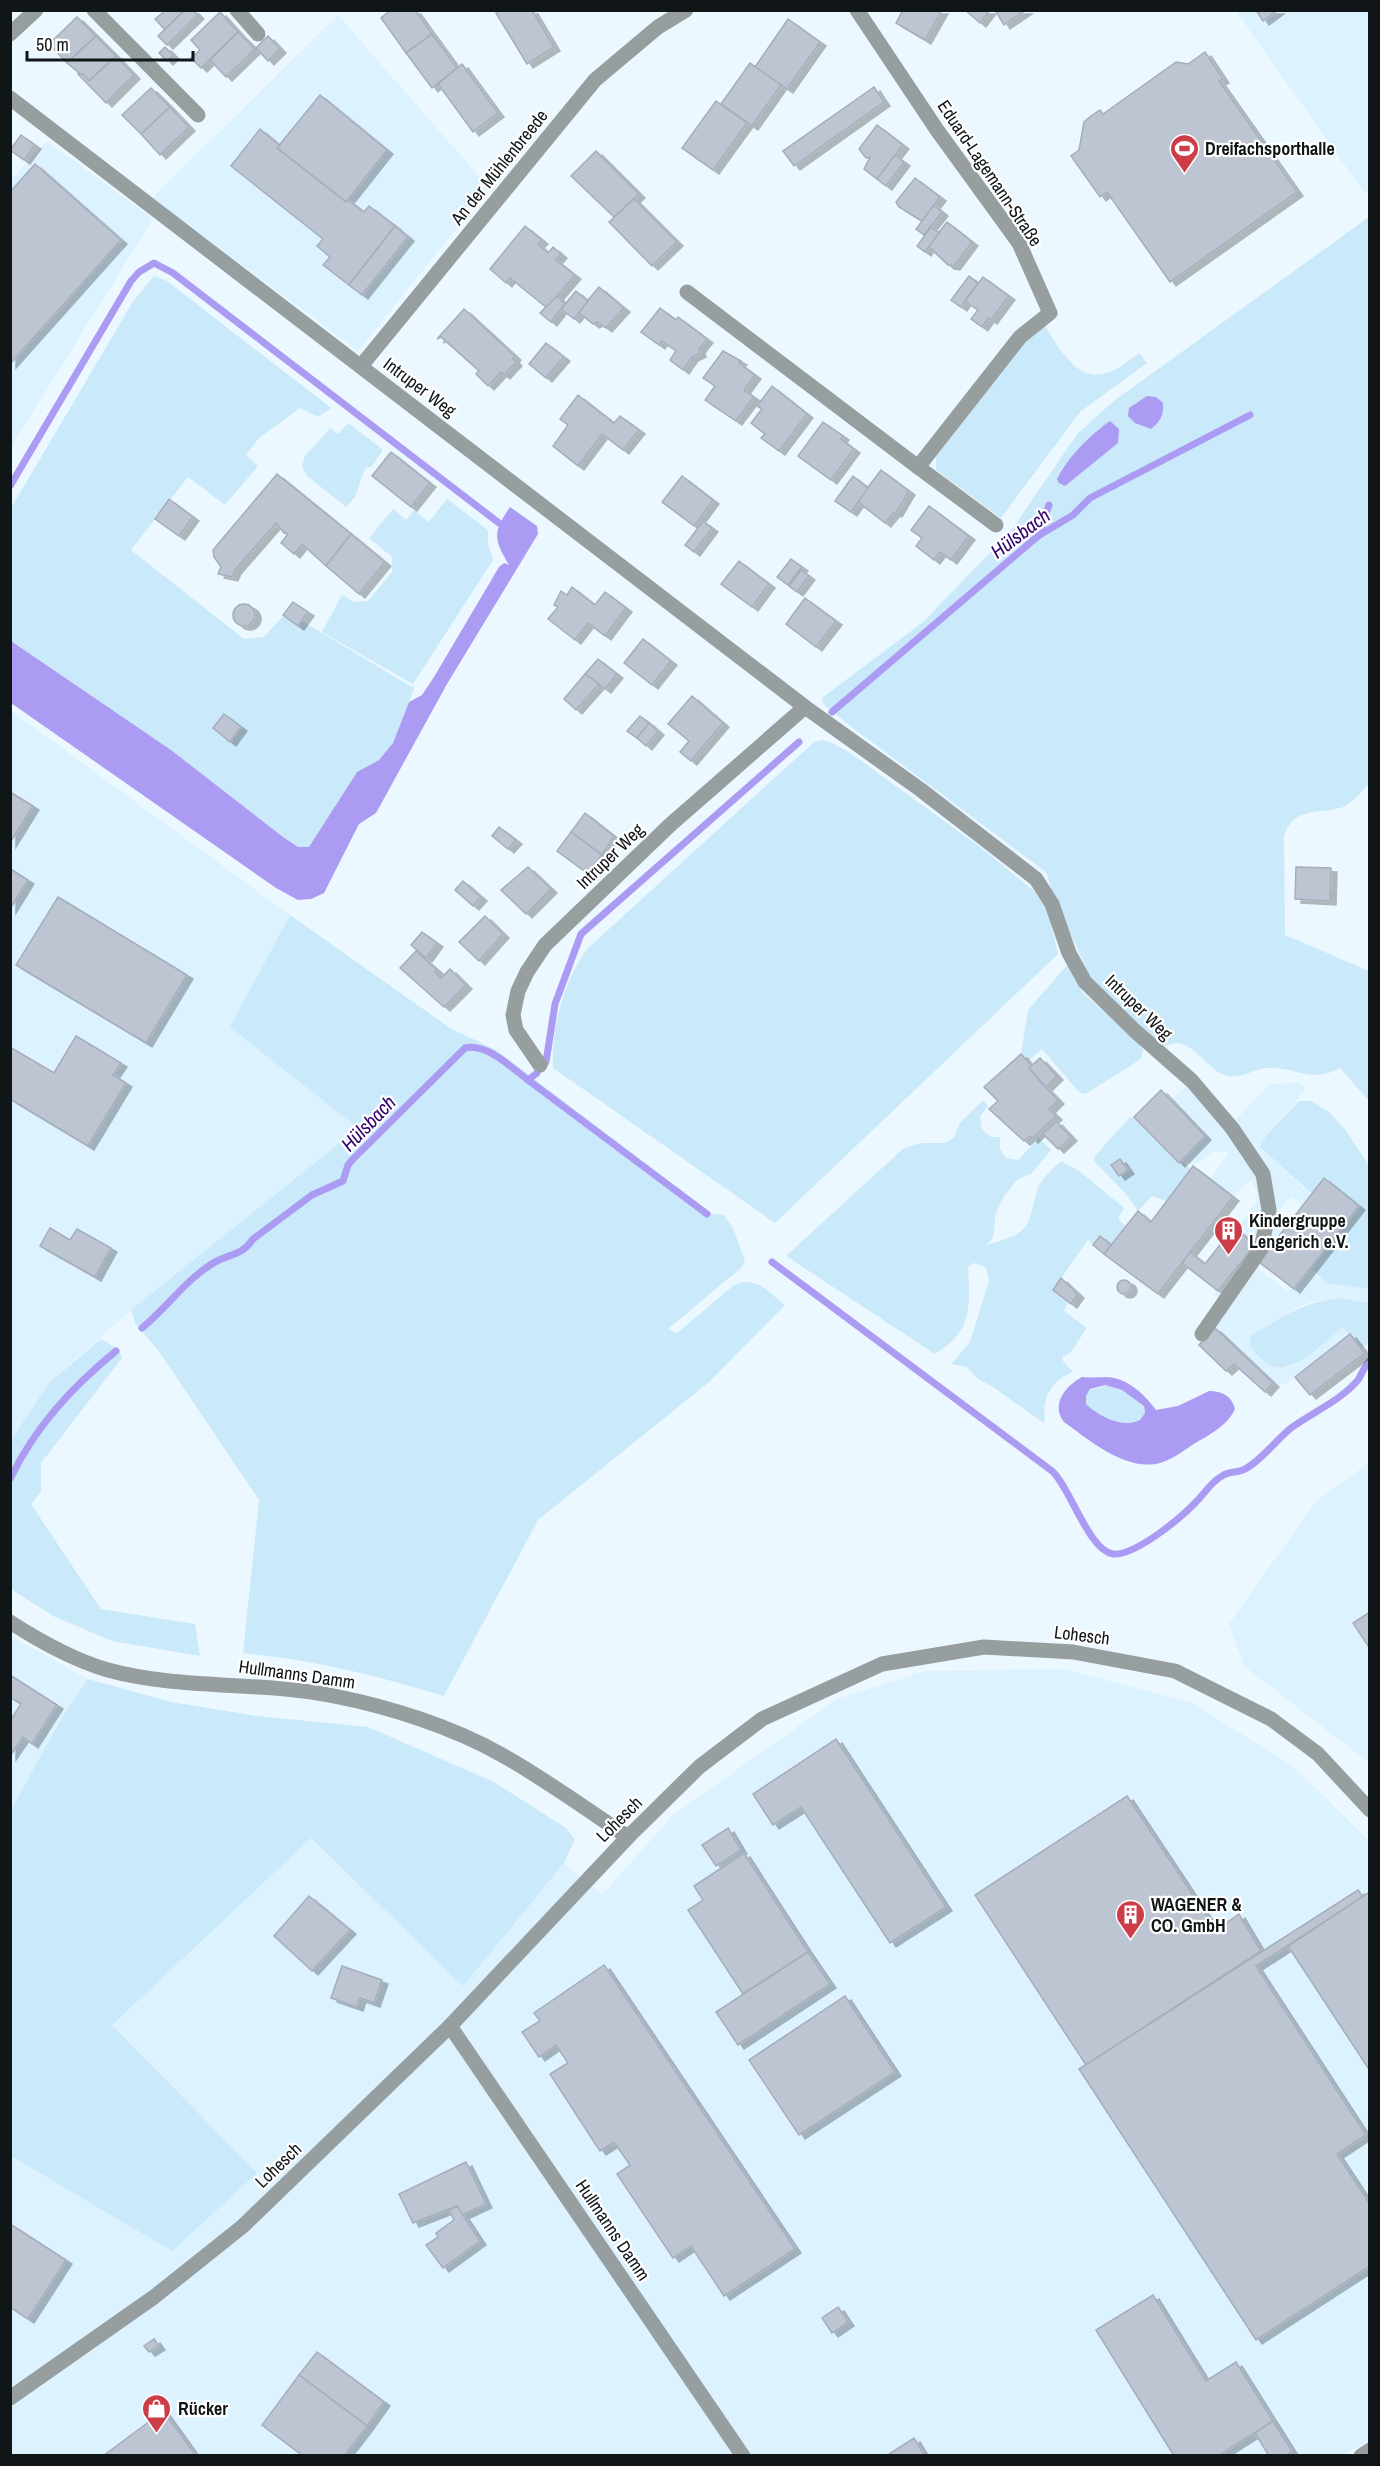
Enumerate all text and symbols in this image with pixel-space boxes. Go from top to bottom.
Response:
scale bar [27,24,194,62]
text: 50 m [36,32,69,57]
street label: Eduard-Lagemann-Straße [932,95,1048,251]
street label: An der Mühlenbreede [444,104,553,231]
sports icon: Dreifachsporthalle [1168,132,1200,174]
place label: Dreifachsporthalle [1205,136,1335,161]
street label: Intruper Weg [379,351,462,423]
water label: Hülsbach [985,502,1055,564]
street label: Intruper Weg [571,817,650,895]
street label: Intruper Weg [1100,968,1179,1046]
water label: Hülsbach [335,1089,401,1157]
place label: Kindergruppe Lengerich e.V. [1249,1208,1349,1254]
building icon: Kindergruppe Lengerich e.V. [1212,1214,1244,1256]
street label: Lohesch [1053,1619,1111,1651]
street label: Hullmanns Damm [237,1653,357,1695]
street label: Lohesch [590,1790,648,1848]
place label: WAGENER & CO. GmbH [1151,1892,1242,1938]
building icon: WAGENER & CO. GmbH [1114,1898,1146,1940]
street label: Lohesch [249,2137,307,2193]
street label: Hullmanns Damm [570,2174,656,2286]
shop icon: Rücker [141,2392,173,2434]
place label: Rücker [178,2396,228,2421]

